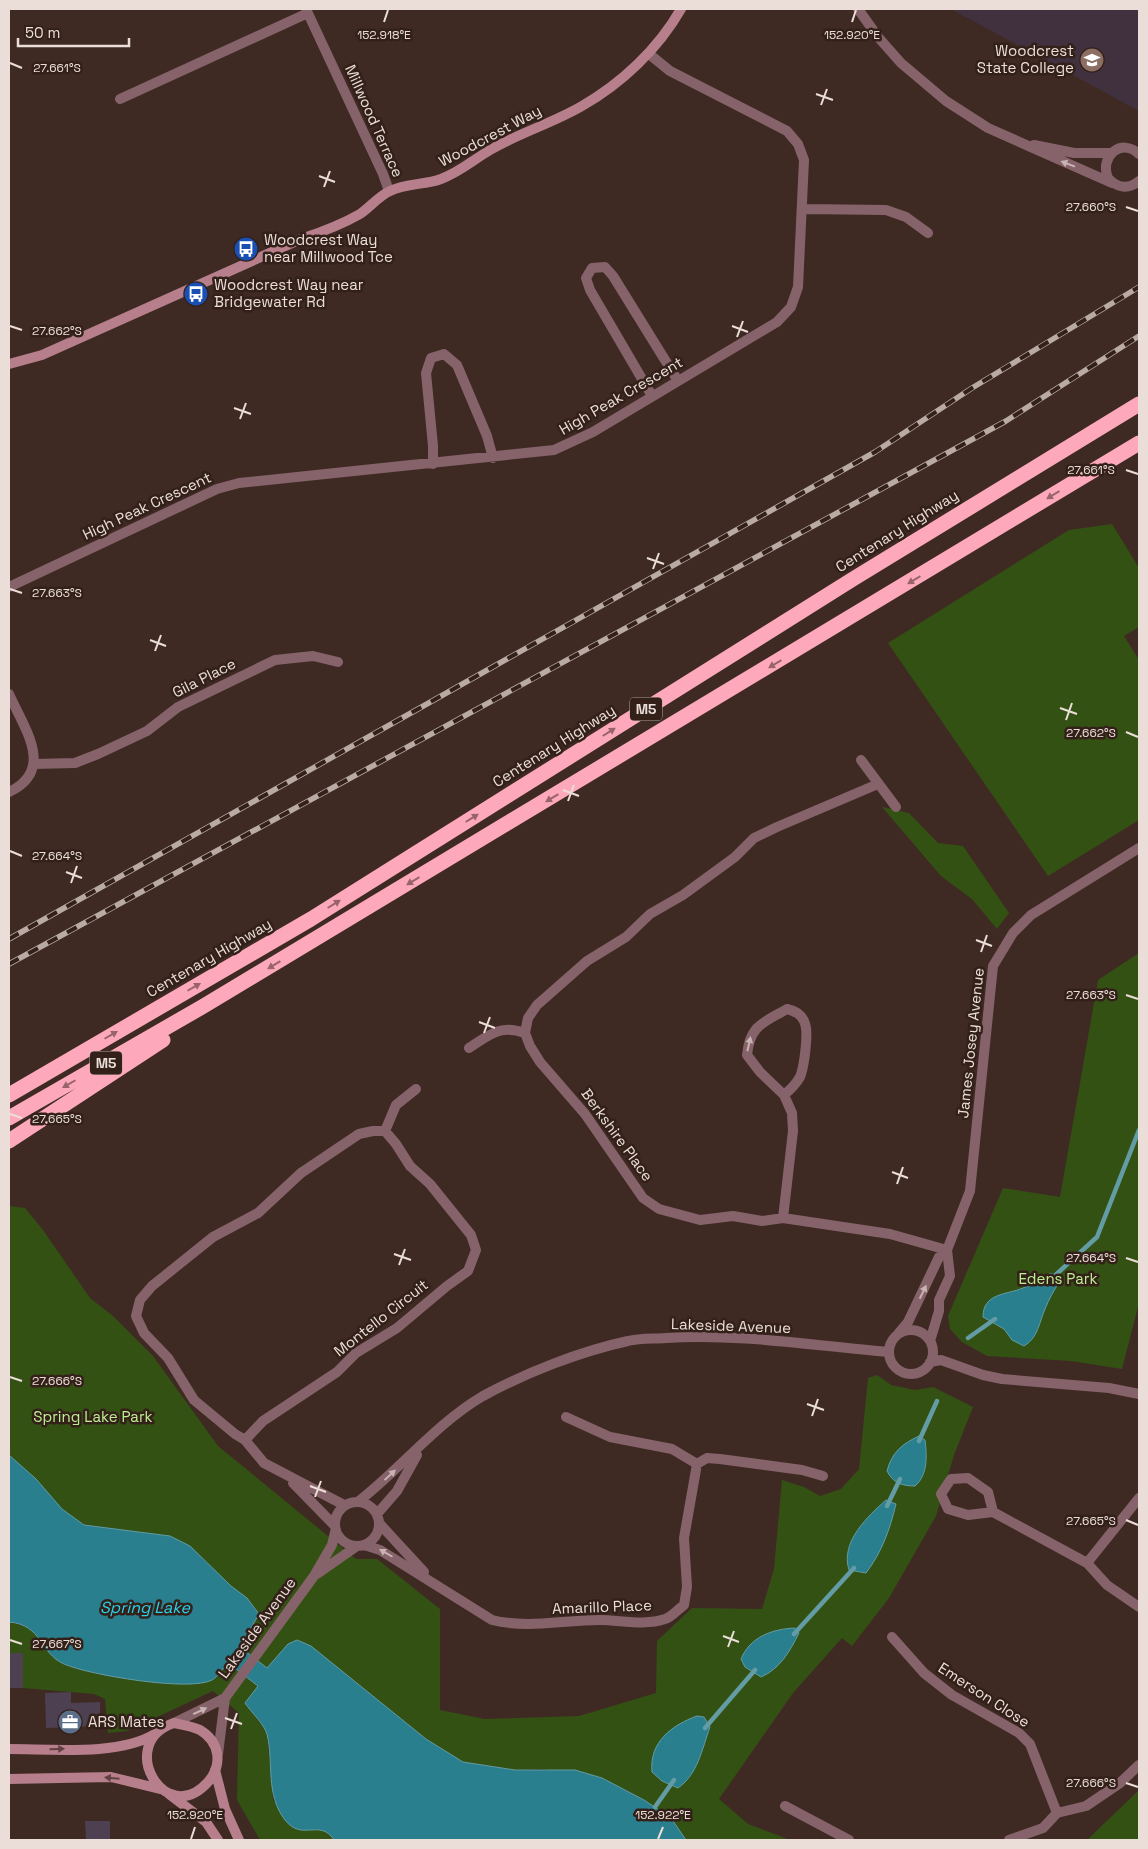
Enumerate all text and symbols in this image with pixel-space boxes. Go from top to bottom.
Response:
scale bar [18,15,129,47]
text: 50 m [25,23,60,42]
text: 152.918°E [357,27,411,43]
text: 152.920°E [824,27,880,43]
place label: Woodcrest State College [977,41,1074,77]
school or university icon: Woodcrest State College [1079,47,1105,73]
text: 27.661°S [33,60,81,76]
street label: Millwood Terrace [341,62,408,180]
street label: Woodcrest Way [435,101,544,171]
one-way arrow [1061,160,1075,168]
text: 27.660°S [1066,199,1116,215]
place label: Woodcrest Way near Millwood Tce [264,230,393,266]
bus stop icon: Woodcrest Way near Millwood Tce [233,236,259,262]
place label: Woodcrest Way near Bridgewater Rd [214,275,364,311]
bus stop icon: Woodcrest Way near Bridgewater Rd [183,281,209,307]
text: 27.662°S [32,323,82,339]
street label: High Peak Crescent [555,352,686,439]
text: 27.661°S [1067,462,1115,478]
street label: High Peak Crescent [79,467,214,544]
street label: Centenary Highway [832,485,962,576]
one-way arrow [1046,491,1059,500]
one-way arrow [908,575,921,585]
text: 27.663°S [32,585,82,601]
street label: Gila Place [169,653,239,702]
one-way arrow [769,659,782,669]
road number: M5 [630,698,662,721]
street label: Centenary Highway [489,700,619,791]
text: 27.662°S [1066,725,1116,741]
one-way arrow [603,727,616,736]
one-way arrow [546,793,559,802]
one-way arrow [465,813,478,823]
text: 27.664°S [32,848,82,864]
one-way arrow [406,877,420,886]
one-way arrow [328,900,341,909]
street label: Centenary Highway [143,914,275,1001]
one-way arrow [267,960,280,969]
street label: James Josey Avenue [953,967,988,1119]
one-way arrow [187,982,201,991]
text: 27.663°S [1066,987,1116,1003]
one-way arrow [104,1031,119,1039]
one-way arrow [746,1036,754,1052]
road number: M5 [90,1052,122,1074]
one-way arrow [62,1079,75,1088]
street label: Berkshire Place [577,1085,658,1185]
text: 27.665°S [32,1111,82,1127]
text: 27.664°S [1066,1250,1116,1266]
park label: Edens Park [1018,1269,1098,1288]
street label: Montello Circuit [330,1275,432,1360]
one-way arrow [919,1285,927,1299]
street label: Lakeside Avenue [671,1314,791,1337]
text: 27.666°S [32,1373,82,1389]
park label: Spring Lake Park [33,1407,153,1426]
one-way arrow [384,1469,396,1481]
text: 27.665°S [1066,1513,1116,1529]
one-way arrow [379,1549,392,1558]
street label: Lakeside Avenue [214,1573,300,1682]
street label: Amarillo Place [552,1595,652,1618]
water label: Spring Lake [100,1597,190,1618]
text: 27.667°S [32,1636,82,1652]
street label: Emerson Close [935,1658,1034,1731]
one-way arrow [193,1707,207,1715]
office icon: ARS Mates [57,1709,83,1735]
place label: ARS Mates [88,1712,165,1731]
one-way arrow [50,1744,66,1752]
one-way arrow [104,1774,120,1782]
text: 27.666°S [1066,1775,1116,1791]
text: 152.920°E [167,1807,223,1823]
text: 152.922°E [635,1807,691,1823]

